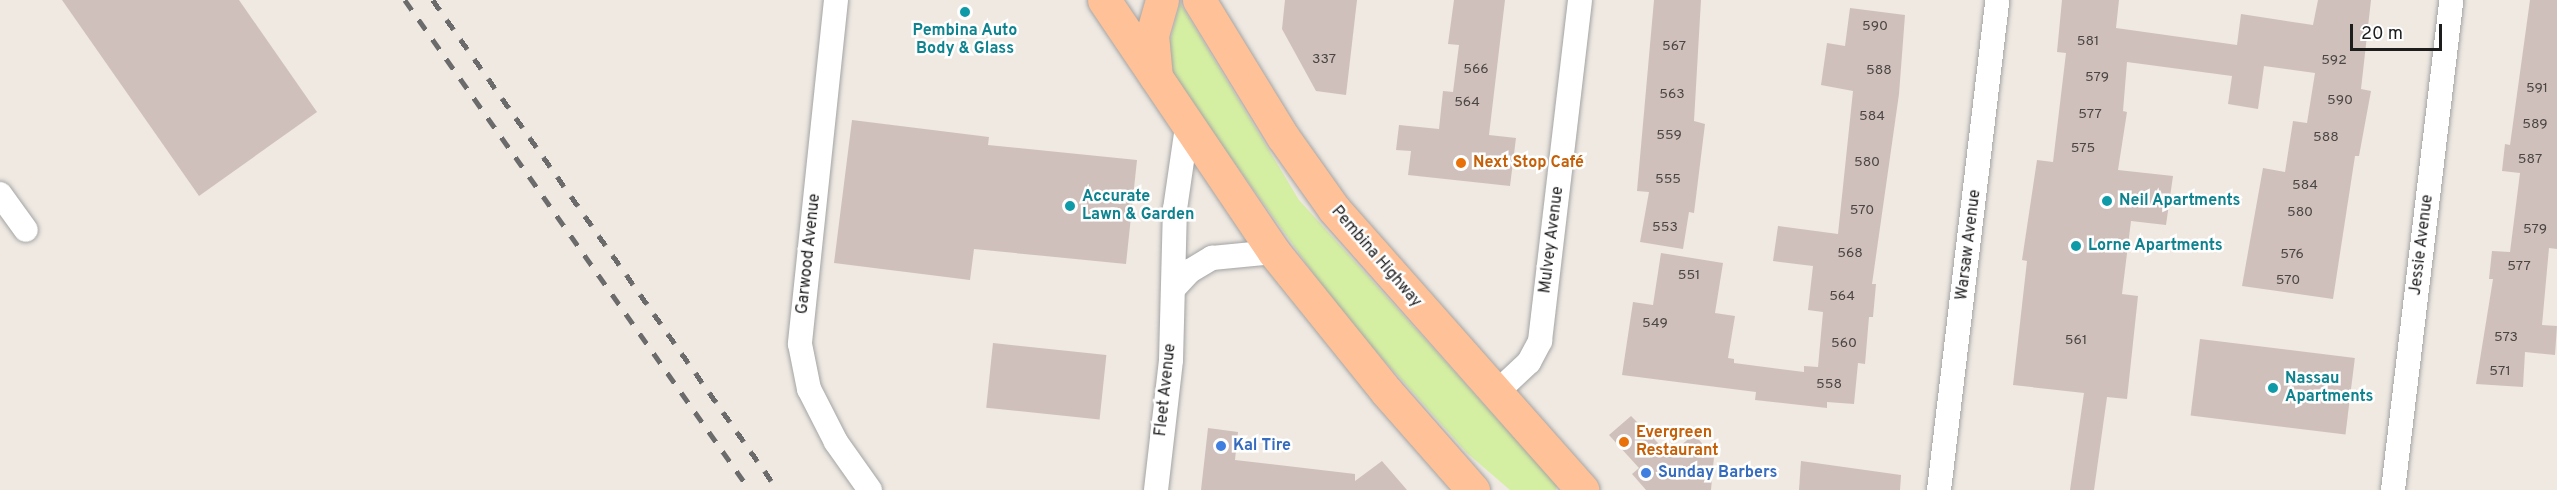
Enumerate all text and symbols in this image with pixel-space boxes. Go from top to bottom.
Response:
marker: Pembina Auto Body & Glass [958,5,972,19]
scale bar [2353,12,2444,50]
house number: 590 [1862,19,1888,35]
place label: Pembina Auto Body & Glass [912,21,1018,59]
text: 20 m [2361,23,2403,46]
house number: 581 [2077,34,2099,50]
house number: 567 [1662,39,1686,55]
house number: 337 [1312,52,1336,68]
house number: 592 [2321,53,2347,69]
house number: 566 [1463,62,1489,78]
house number: 588 [1866,63,1892,79]
house number: 579 [2085,70,2109,86]
house number: 591 [2526,81,2548,97]
house number: 563 [1659,87,1685,103]
house number: 590 [2327,93,2353,109]
house number: 564 [1454,95,1480,111]
house number: 577 [2078,107,2102,123]
house number: 584 [1859,109,1885,125]
house number: 589 [2522,117,2548,133]
house number: 559 [1656,128,1682,144]
house number: 588 [2313,130,2339,146]
house number: 575 [2071,141,2095,157]
house number: 587 [2518,152,2542,168]
place label: Next Stop Café [1473,153,1584,173]
house number: 580 [1854,155,1880,171]
marker: Next Stop Café [1454,156,1468,170]
house number: 555 [1655,172,1681,188]
house number: 584 [2292,178,2318,194]
street label: Mulvey Avenue [1536,185,1568,295]
place label: Accurate Lawn & Garden [1082,187,1195,225]
street label: Warsaw Avenue [1953,188,1985,302]
place label: Neil Apartments [2119,191,2241,211]
street label: Garwood Avenue [793,192,825,316]
street label: Jessie Avenue [2406,193,2438,297]
marker: Neil Apartments [2100,194,2114,208]
marker: Accurate Lawn & Garden [1063,199,1077,213]
street label: Pembina Highway [1327,202,1425,312]
house number: 570 [1850,203,1874,219]
house number: 580 [2287,205,2313,221]
house number: 553 [1652,220,1678,236]
house number: 579 [2523,222,2547,238]
place label: Lorne Apartments [2088,236,2223,256]
marker: Lorne Apartments [2069,239,2083,253]
house number: 568 [1837,246,1863,262]
house number: 576 [2280,247,2304,263]
house number: 577 [2507,259,2531,275]
house number: 551 [1678,268,1700,284]
house number: 570 [2276,273,2300,289]
house number: 564 [1829,289,1855,305]
house number: 549 [1642,316,1668,332]
house number: 573 [2494,330,2518,346]
house number: 561 [2065,333,2087,349]
house number: 560 [1831,336,1857,352]
street label: Fleet Avenue [1152,342,1180,438]
house number: 571 [2489,364,2511,380]
place label: Nassau Apartments [2285,369,2373,407]
house number: 558 [1816,377,1842,393]
marker: Nassau Apartments [2266,381,2280,395]
place label: Evergreen Restaurant [1636,423,1719,461]
marker: Evergreen Restaurant [1617,435,1631,449]
place label: Kal Tire [1233,436,1291,456]
marker: Kal Tire [1214,439,1228,453]
place label: Sunday Barbers [1658,463,1777,483]
marker: Sunday Barbers [1639,466,1653,480]

